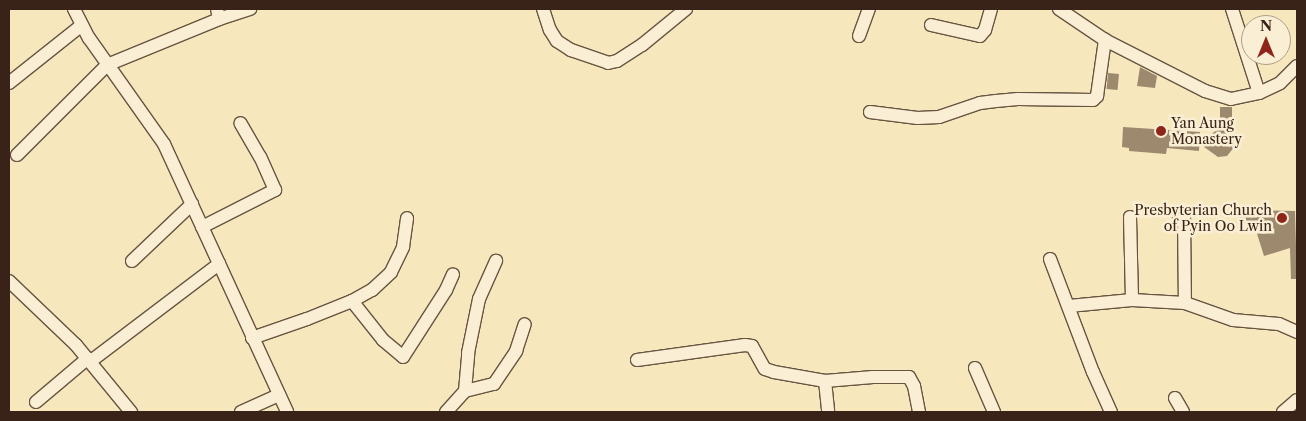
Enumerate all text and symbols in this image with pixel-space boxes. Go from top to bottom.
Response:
north arrow [1241,15,1291,65]
text: N [1260,17,1272,35]
place label: Yan Aung Monastery [1171,115,1242,148]
marker: Yan Aung Monastery [1155,125,1167,137]
place label: Presbyterian Church of Pyin Oo Lwin [1134,202,1272,234]
marker: Presbyterian Church of Pyin Oo Lwin [1276,212,1288,224]

